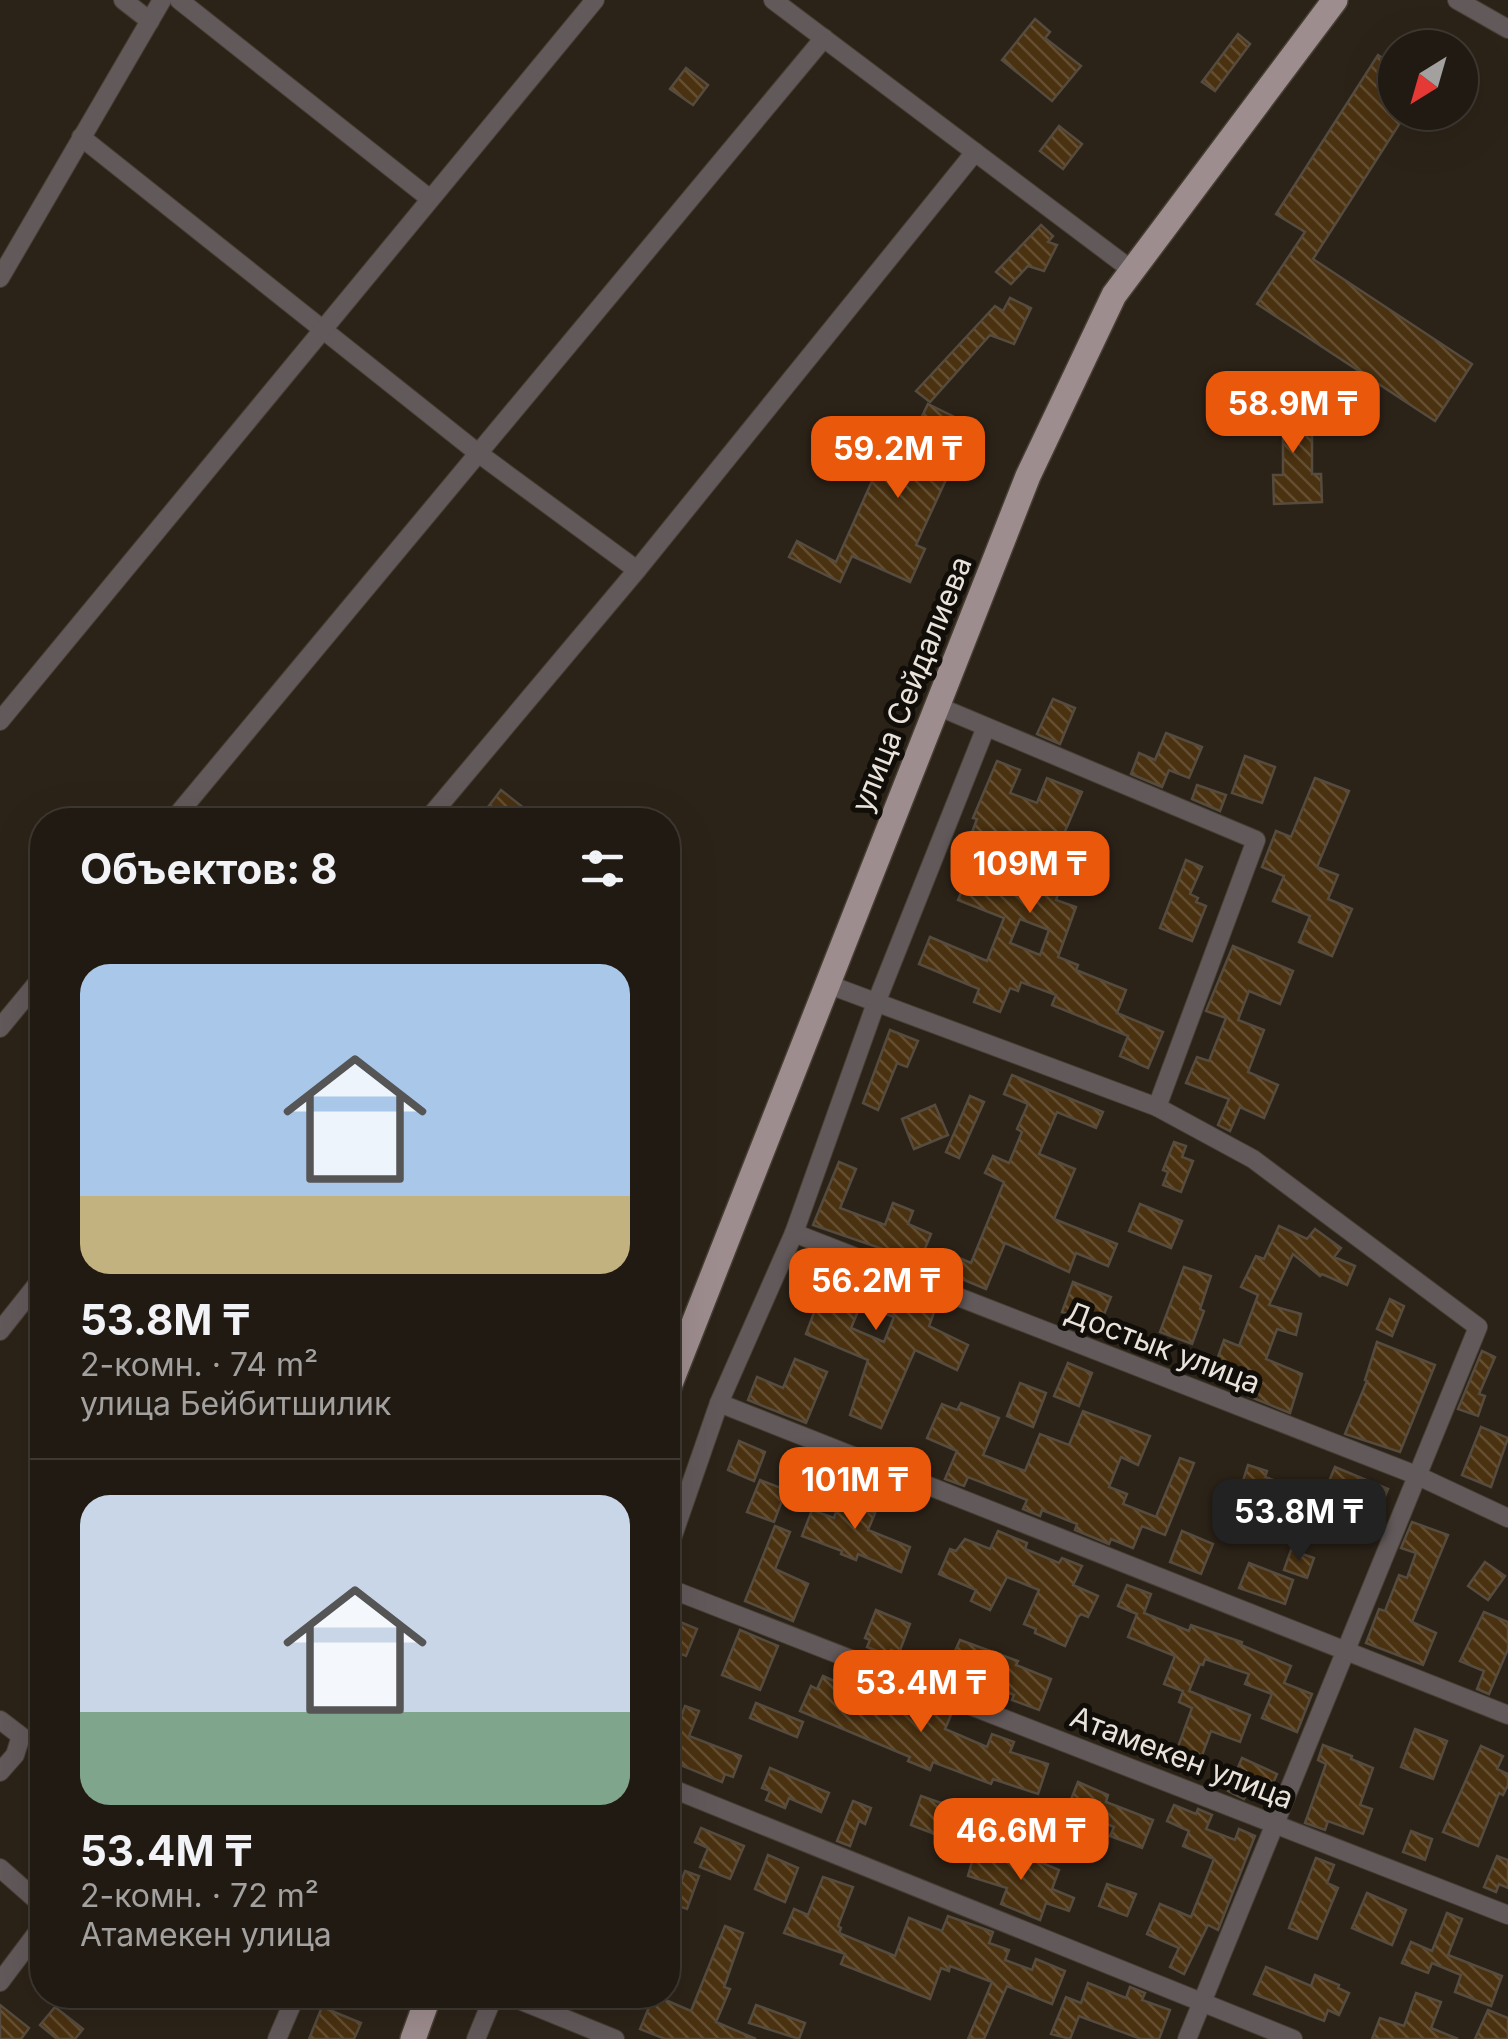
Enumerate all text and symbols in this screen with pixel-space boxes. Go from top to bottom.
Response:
north arrow [1378,30,1478,130]
map controls [1378,30,1478,130]
pin: 58.9M ₸ [1201,371,1385,456]
text: 58.9M ₸ [1228,384,1358,423]
pin: 59.2M ₸ [806,416,990,501]
text: 59.2M ₸ [833,429,963,468]
street label: улица Сейдалиева [843,551,979,817]
pin: 109M ₸ [949,831,1111,916]
icon: filters [575,841,630,896]
text: Объектов: 8 [80,843,338,894]
text: 109M ₸ [973,844,1087,883]
icon: home [265,1029,445,1209]
pin: 56.2M ₸ [784,1248,968,1333]
text: 56.2M ₸ [811,1261,941,1300]
street label: Достык улица [1060,1293,1266,1401]
text: 53.8M ₸ [80,1294,250,1345]
text: 2-комн. · 74 m² [80,1345,318,1384]
text: улица Бейбитшилик [80,1384,391,1423]
pin: 101M ₸ [774,1447,936,1532]
text: 101M ₸ [801,1460,909,1499]
pin: 53.8M ₸ [1207,1479,1391,1564]
text: 53.8M ₸ [1234,1492,1364,1531]
icon: home [265,1560,445,1740]
pin: 53.4M ₸ [829,1650,1013,1735]
text: 53.4M ₸ [855,1663,987,1702]
street label: Атамекен улица [1065,1698,1299,1816]
pin: 46.6M ₸ [929,1798,1113,1883]
text: 46.6M ₸ [956,1811,1086,1850]
text: 53.4M ₸ [80,1825,253,1876]
text: 2-комн. · 72 m² [80,1876,319,1915]
text: Атамекен улица [80,1915,332,1954]

